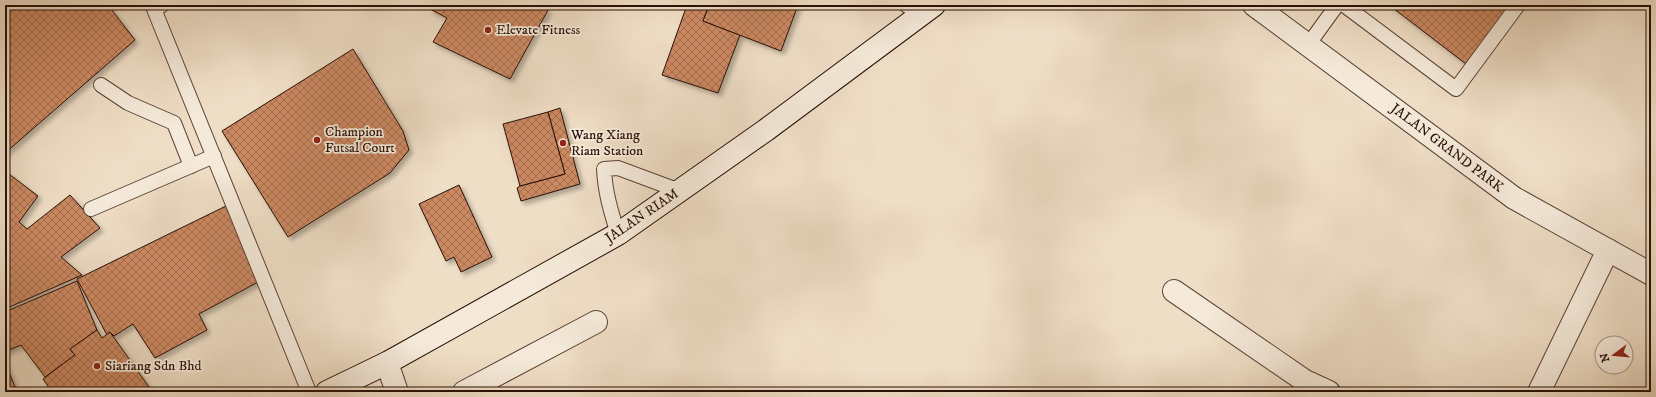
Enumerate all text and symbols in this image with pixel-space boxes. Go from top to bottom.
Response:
place label: Elevate Fitness [496,21,581,39]
marker: Elevate Fitness [483,25,493,35]
street label: JALAN GRAND PARK [1385,98,1507,196]
place label: Champion Futsal Court [325,123,395,157]
place label: Wang Xiang Riam Station [570,126,644,160]
marker: Champion Futsal Court [312,135,322,145]
marker: Wang Xiang Riam Station [558,138,568,148]
street label: JALAN RIAM [600,185,682,248]
north arrow [1594,335,1634,375]
text: N [1597,351,1613,364]
place label: Siariang Sdn Bhd [105,357,202,375]
marker: Siariang Sdn Bhd [92,361,102,371]

